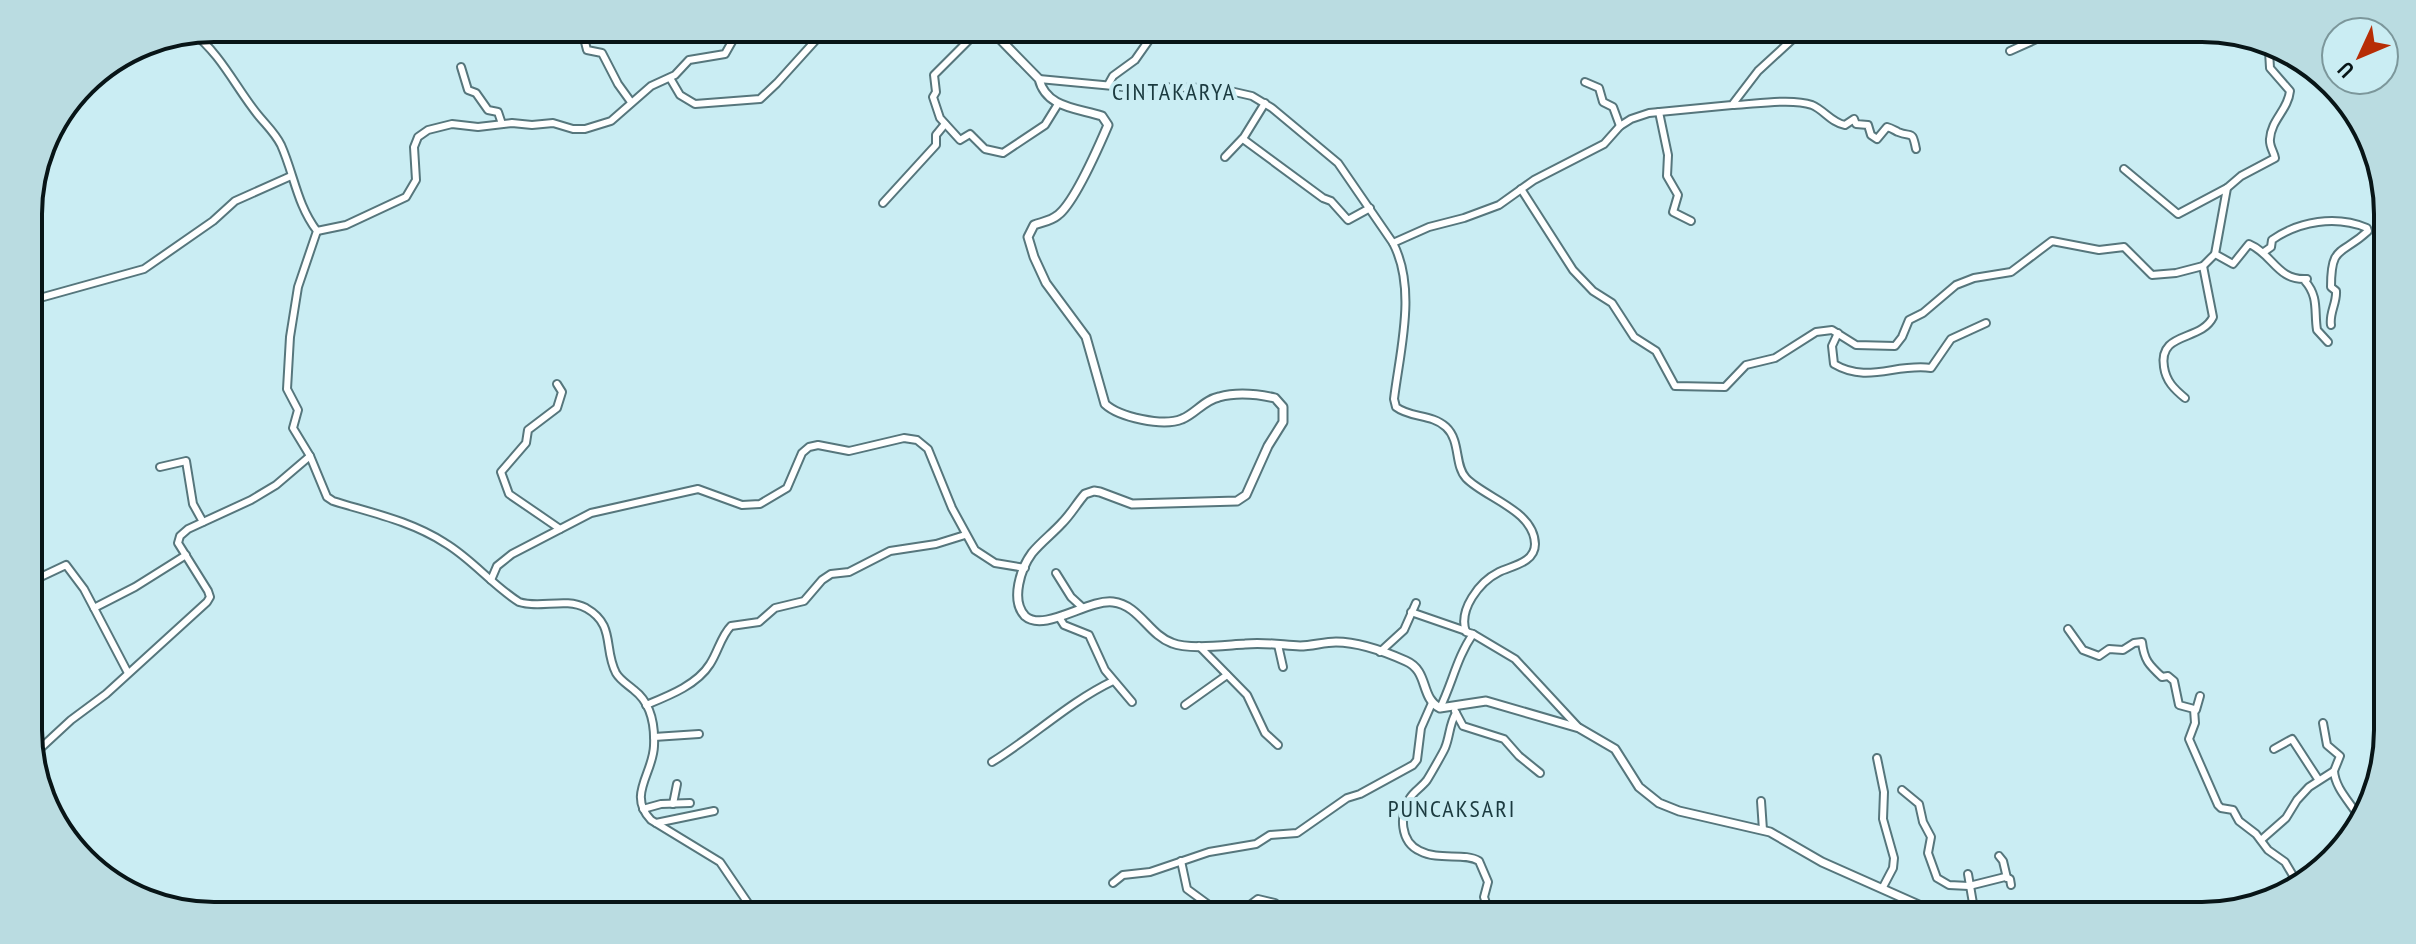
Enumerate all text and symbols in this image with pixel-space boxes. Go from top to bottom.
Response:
north arrow [2320,16,2400,96]
text: U [2332,56,2360,84]
district label: CINTAKARYA [1112,76,1236,107]
district label: PUNCAKSARI [1388,793,1516,824]

